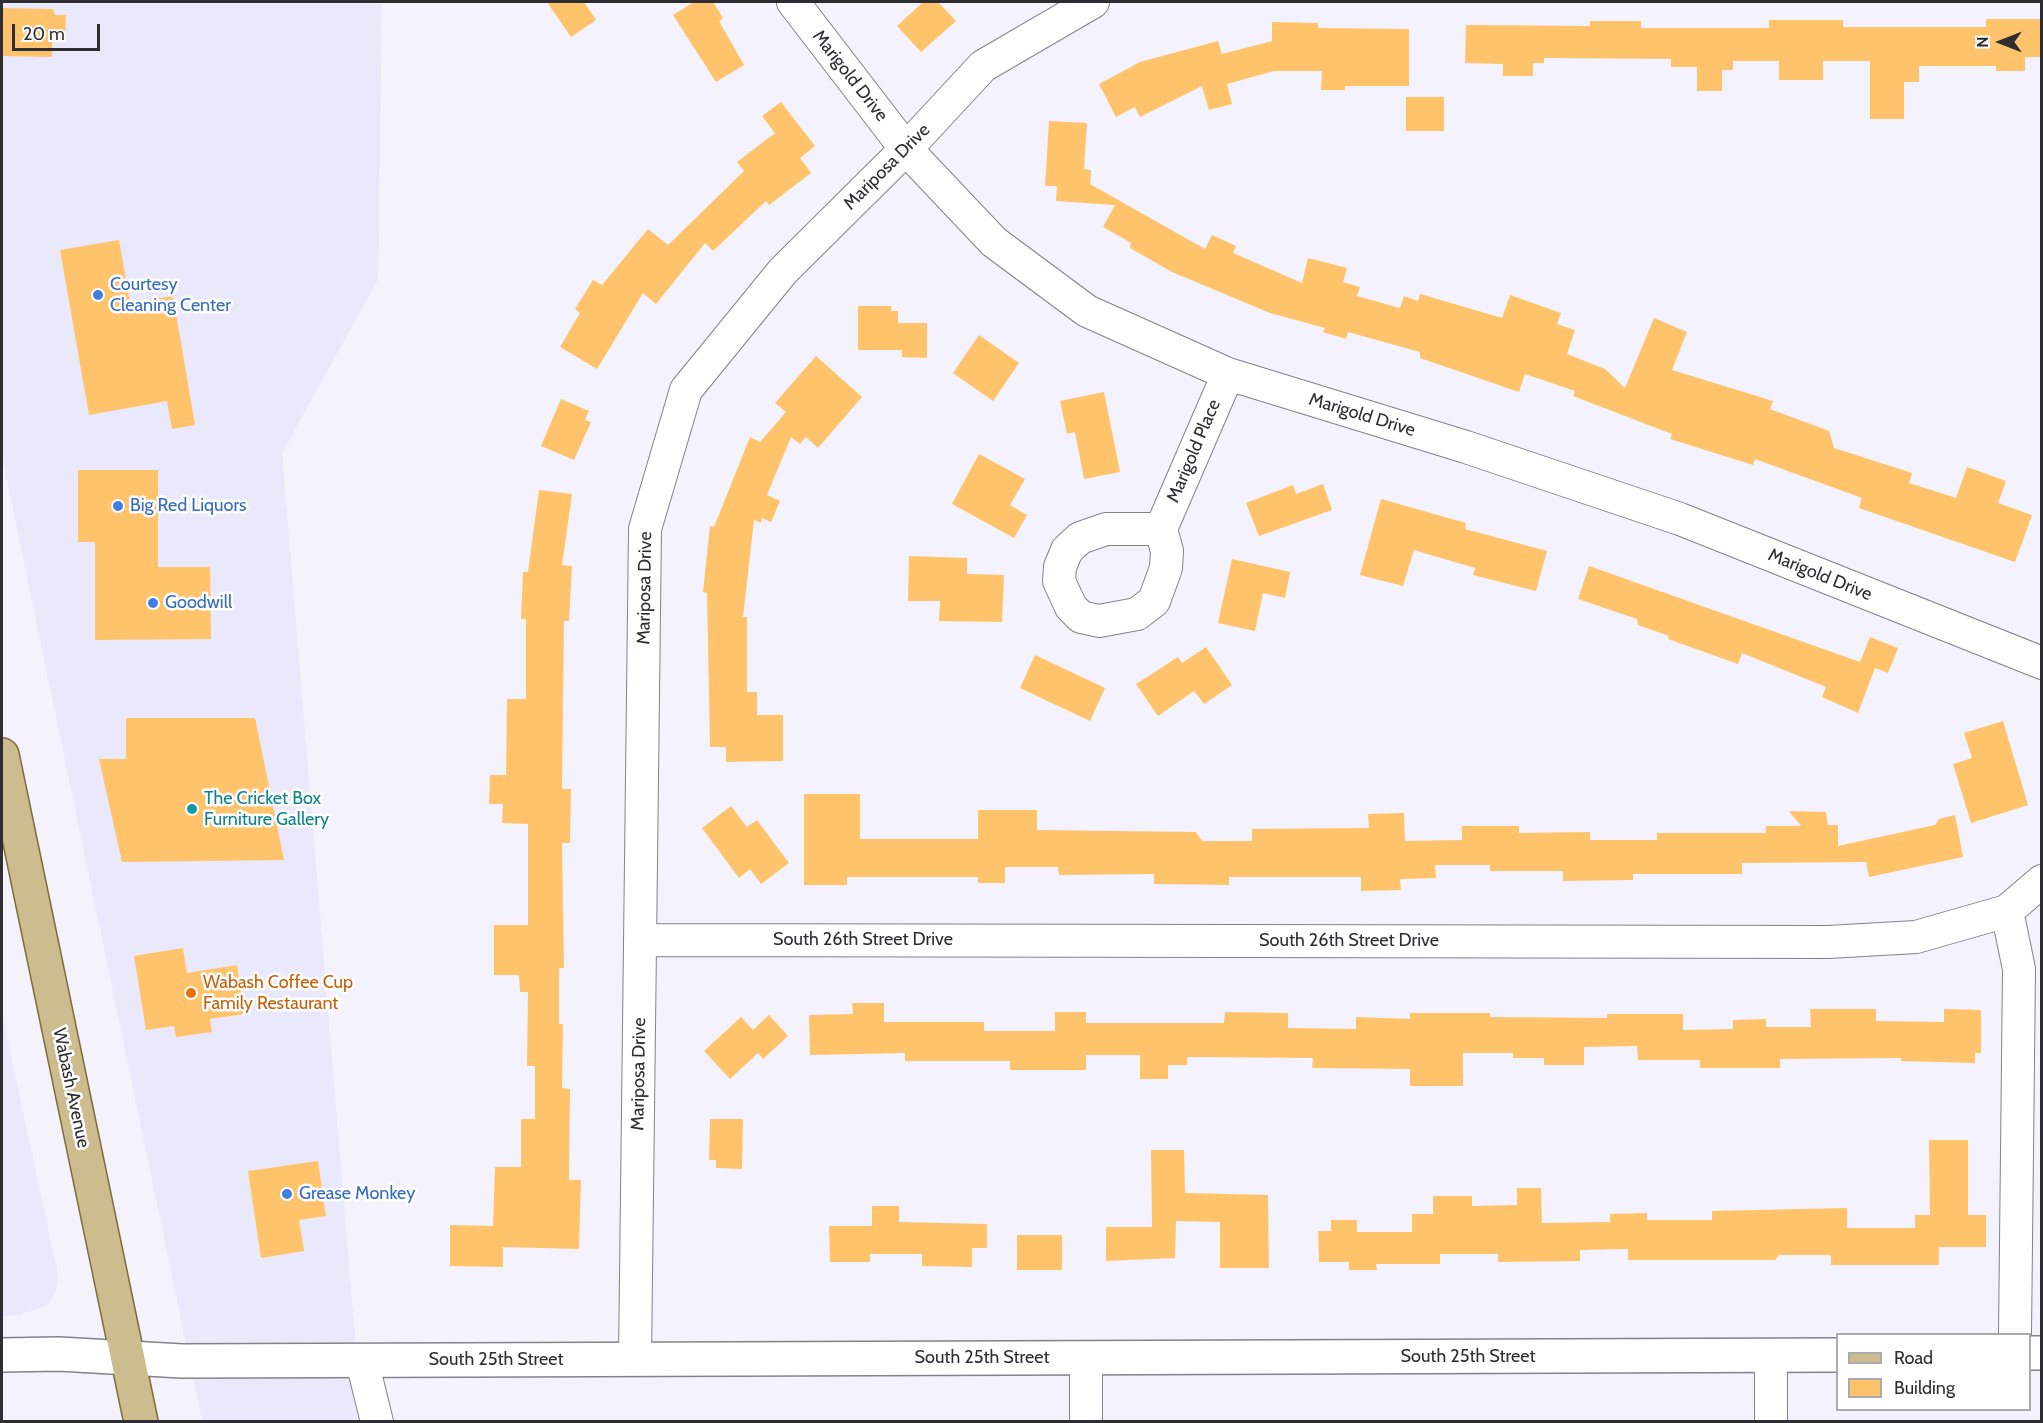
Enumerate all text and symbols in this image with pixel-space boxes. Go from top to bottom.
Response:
scale bar [15,12,104,50]
north arrow [1971,12,2031,72]
text: 20 m [23,23,65,45]
street label: Marigold Drive [808,26,892,126]
text: N [1973,36,1992,48]
street label: Mariposa Drive [839,119,935,215]
place label: Courtesy Cleaning Center [110,274,231,316]
marker: Courtesy Cleaning Center [91,288,105,302]
street label: Marigold Drive [1306,389,1418,441]
street label: Marigold Place [1163,396,1225,506]
place label: Big Red Liquors [130,495,247,517]
marker: Big Red Liquors [111,499,125,513]
street label: Mariposa Drive [633,531,657,645]
street label: Marigold Drive [1765,544,1875,606]
place label: Goodwill [165,592,232,614]
marker: Goodwill [146,596,160,610]
place label: The Cricket Box Furniture Gallery [204,788,329,830]
marker: The Cricket Box Furniture Gallery [185,802,199,816]
street label: South 26th Street Drive [773,929,953,951]
street label: South 26th Street Drive [1259,930,1439,952]
place label: Wabash Coffee Cup Family Restaurant [203,972,353,1014]
marker: Wabash Coffee Cup Family Restaurant [184,986,198,1000]
street label: Mariposa Drive [627,1017,651,1131]
street label: Wabash Avenue [48,1026,94,1150]
place label: Grease Monkey [299,1183,415,1205]
marker: Grease Monkey [280,1187,294,1201]
legend [1836,1333,2031,1411]
street label: South 25th Street [1400,1346,1536,1368]
street label: South 25th Street [914,1347,1050,1369]
text: Road [1894,1347,1933,1369]
street label: South 25th Street [428,1349,564,1371]
text: Building [1894,1377,1955,1399]

